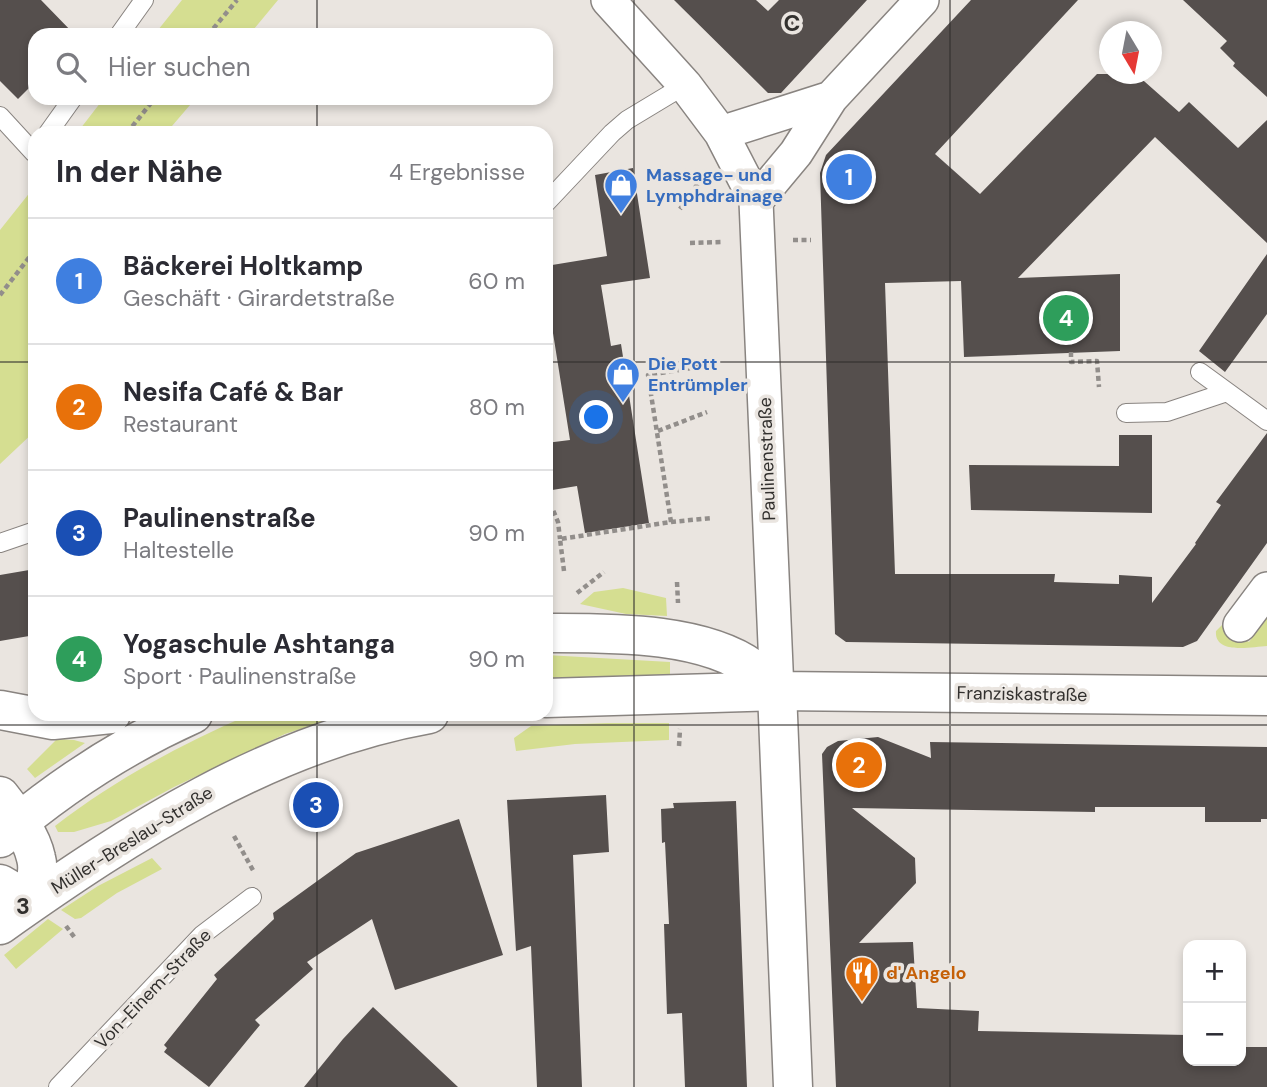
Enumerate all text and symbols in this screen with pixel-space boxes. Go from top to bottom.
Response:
text: C [784,8,800,38]
north arrow [1099,21,1162,84]
search box [28,28,553,105]
icon: search [52,48,90,86]
text: Hier suchen [108,50,251,84]
pin: 1 [826,151,872,203]
text: In der Nähe [56,152,223,191]
text: 4 Ergebnisse [389,157,525,187]
place label: Massage- und Lymphdrainage [646,163,783,208]
shop icon: Massage- und Lymphdrainage [602,166,640,215]
text: Bäckerei Holtkamp [123,249,363,283]
text: 1 [75,266,83,296]
text: 60 m [468,266,525,296]
text: Geschäft · Girardetstraße [123,283,395,313]
pin: 4 [1043,292,1089,344]
place label: Die Pott Entrümpler [648,352,748,397]
shop icon: Die Pott Entrümpler [604,355,642,404]
text: Nesifa Café & Bar [123,375,343,409]
text: 2 [72,392,86,422]
text: 80 m [469,392,525,422]
street label: Paulinenstraße [753,397,781,521]
your location [579,400,613,434]
text: Restaurant [123,409,238,439]
text: Paulinenstraße [123,501,316,535]
text: 3 [72,518,86,548]
text: 90 m [468,518,525,548]
text: Haltestelle [123,535,234,565]
text: Yogaschule Ashtanga [123,627,395,661]
text: 4 [72,644,86,674]
text: 90 m [468,644,525,674]
text: Sport · Paulinenstraße [123,661,356,691]
street label: Franziskastraße [956,681,1088,707]
pin: 2 [836,739,882,791]
pin: 3 [293,779,339,831]
street label: Müller-Breslau-Straße [47,780,217,900]
text: 3 [16,891,30,921]
street label: Von-Einem-Straße [89,924,217,1054]
map controls [1183,940,1246,1066]
button: + [1183,940,1246,1003]
restaurant icon: d' Angelo [843,954,881,1003]
place label: d' Angelo [886,961,966,985]
button: − [1183,1003,1246,1066]

